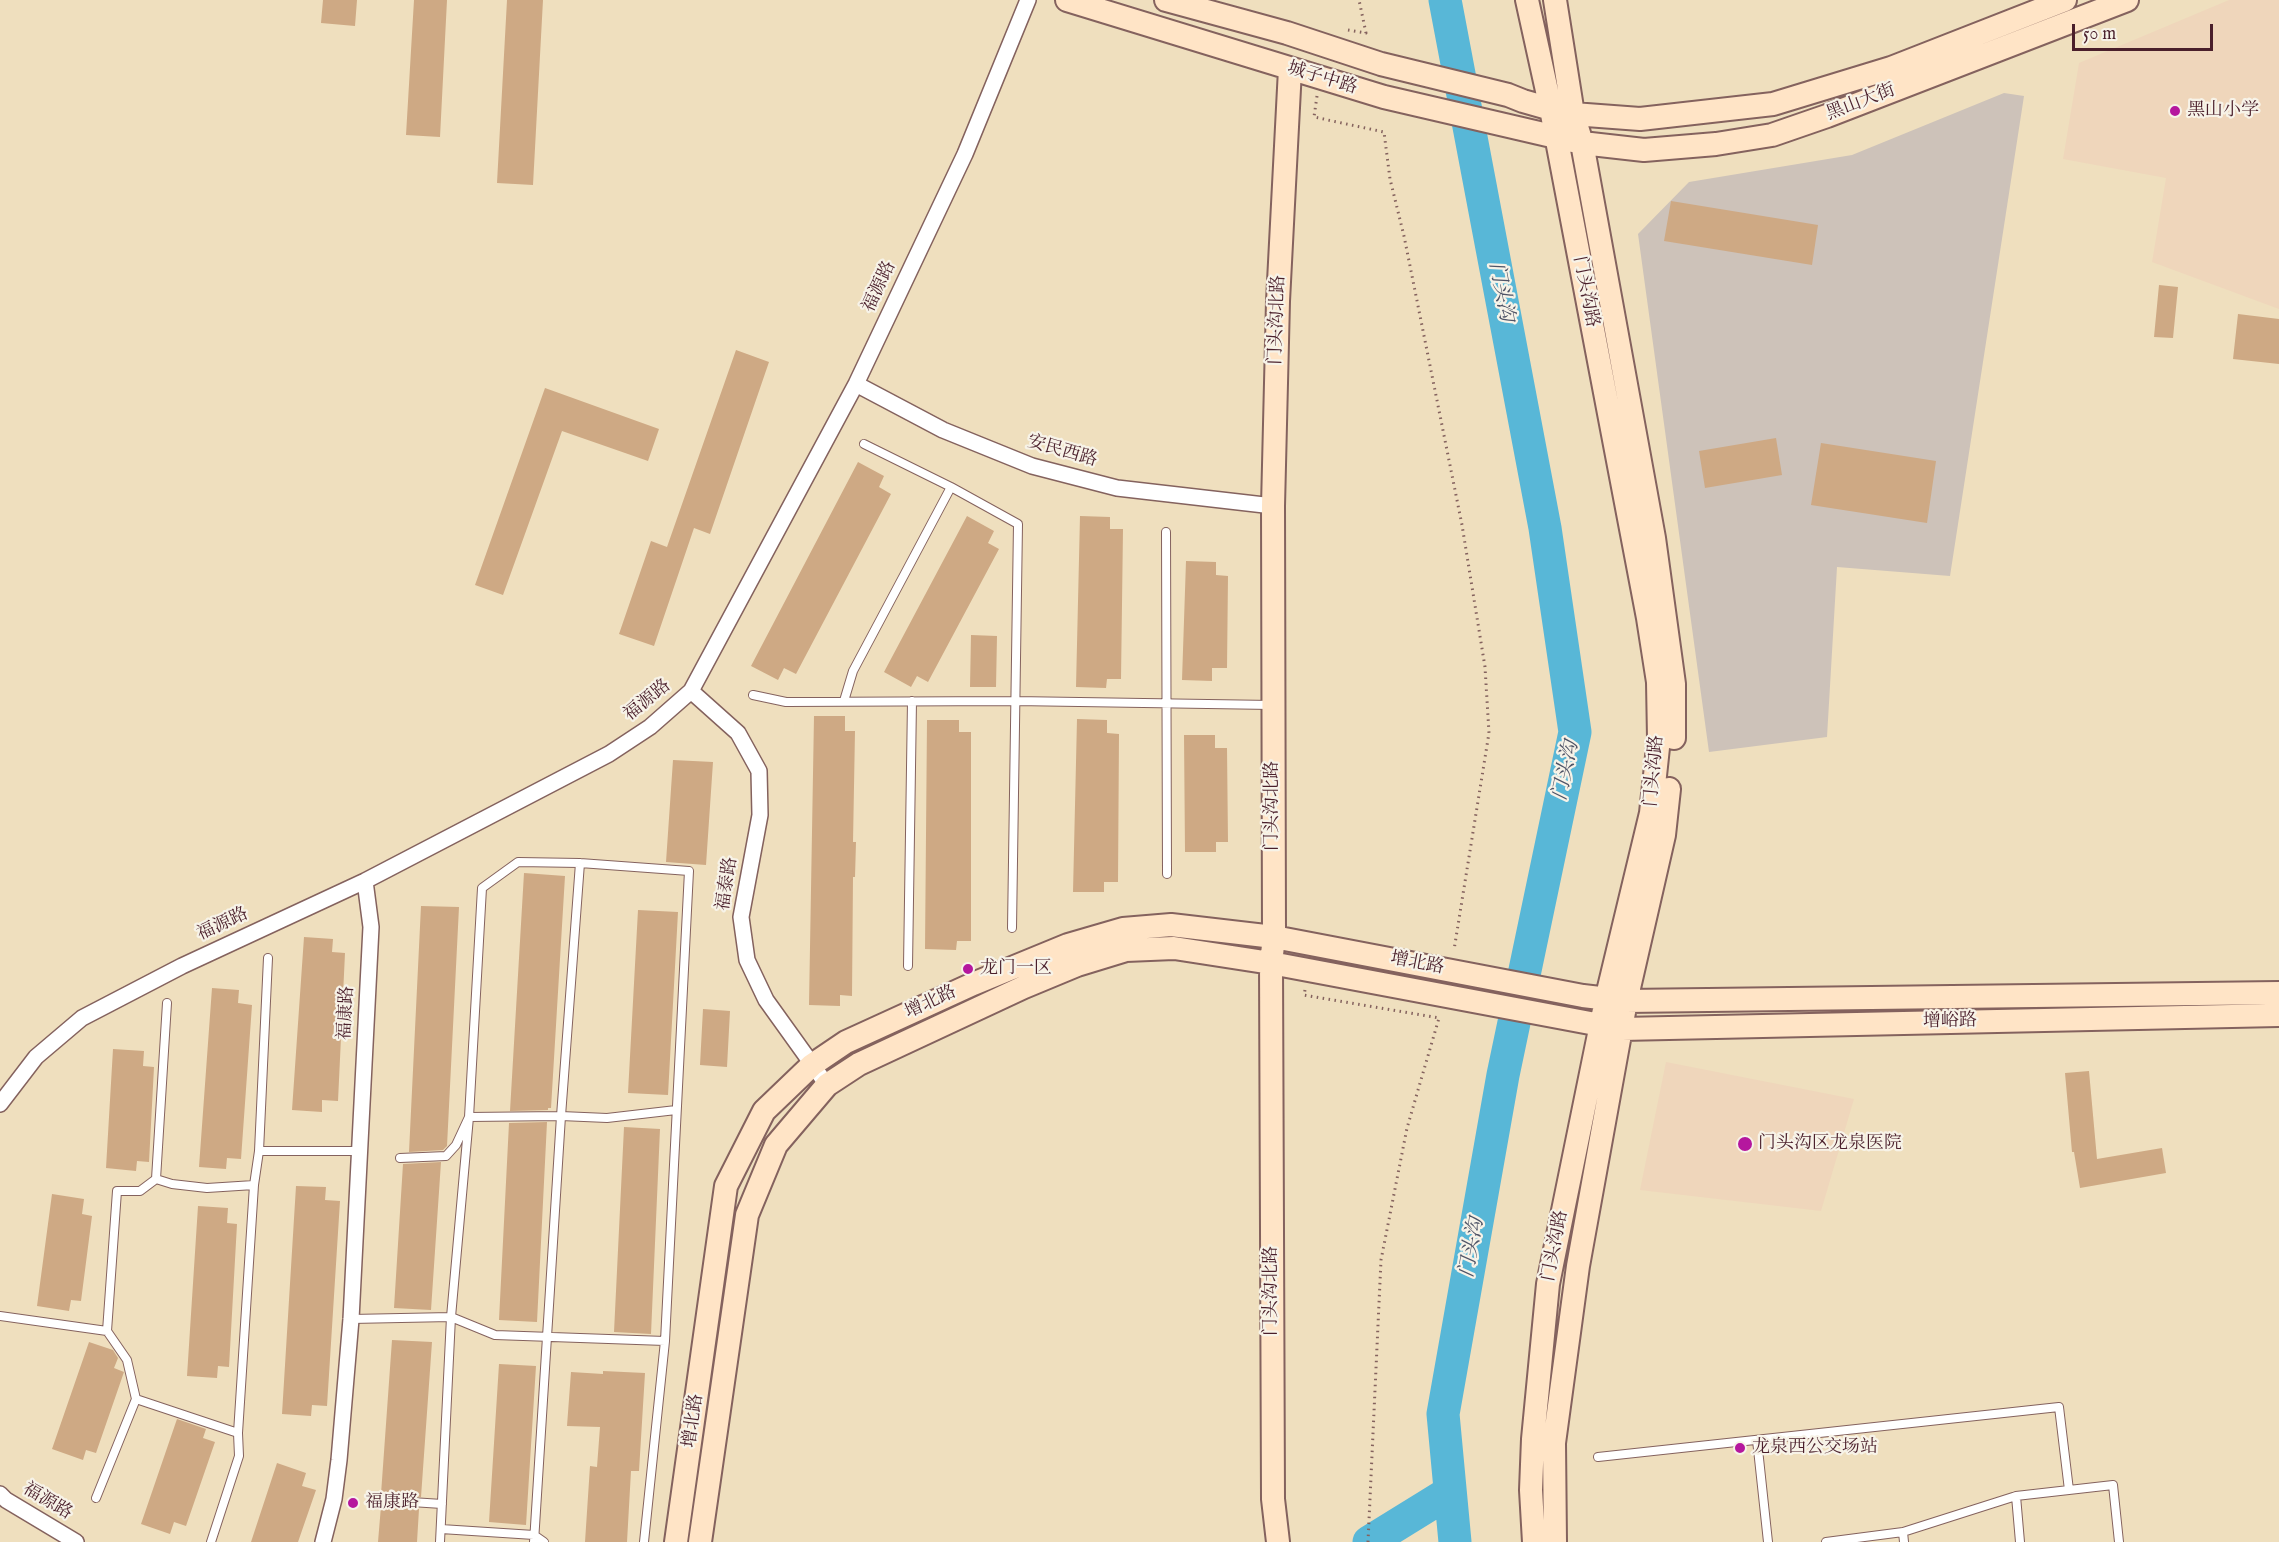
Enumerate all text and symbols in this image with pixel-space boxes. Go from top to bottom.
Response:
scale bar [2075,12,2216,50]
text: 50 m [2083,23,2116,46]
street label: 城子中路 [1284,58,1360,100]
street label: 黑山大街 [1824,80,1898,126]
place label: 黑山小学 [2187,100,2259,122]
marker: 黑山小学 [2168,104,2182,118]
street label: 门头沟路 [1568,255,1602,329]
street label: 福源路 [859,258,901,316]
water label: 门头沟 [1482,260,1518,324]
street label: 门头沟北路 [1266,275,1290,365]
street label: 安民西路 [1024,432,1100,472]
street label: 福源路 [620,676,676,726]
street label: 门头沟路 [1641,734,1669,808]
water label: 门头沟 [1549,739,1585,803]
street label: 门头沟北路 [1262,761,1284,851]
street label: 福泰路 [713,856,743,912]
street label: 福源路 [194,904,252,946]
street label: 增北路 [1388,948,1446,980]
place label: 龙门一区 [980,958,1052,980]
marker: 龙门一区 [961,962,975,976]
street label: 增北路 [902,982,960,1024]
street label: 福康路 [335,985,359,1041]
street label: 增峪路 [1923,1011,1977,1033]
place label: 门头沟区龙泉医院 [1758,1133,1902,1155]
marker: 门头沟区龙泉医院 [1736,1135,1754,1153]
street label: 门头沟路 [1539,1209,1573,1283]
water label: 门头沟 [1456,1216,1490,1280]
street label: 门头沟北路 [1261,1246,1283,1336]
street label: 增北路 [680,1393,708,1449]
place label: 龙泉西公交场站 [1752,1437,1878,1459]
marker: 龙泉西公交场站 [1733,1441,1747,1455]
street label: 福源路 [18,1479,76,1525]
place label: 福康路 [365,1492,419,1514]
marker: 福康路 [346,1496,360,1510]

